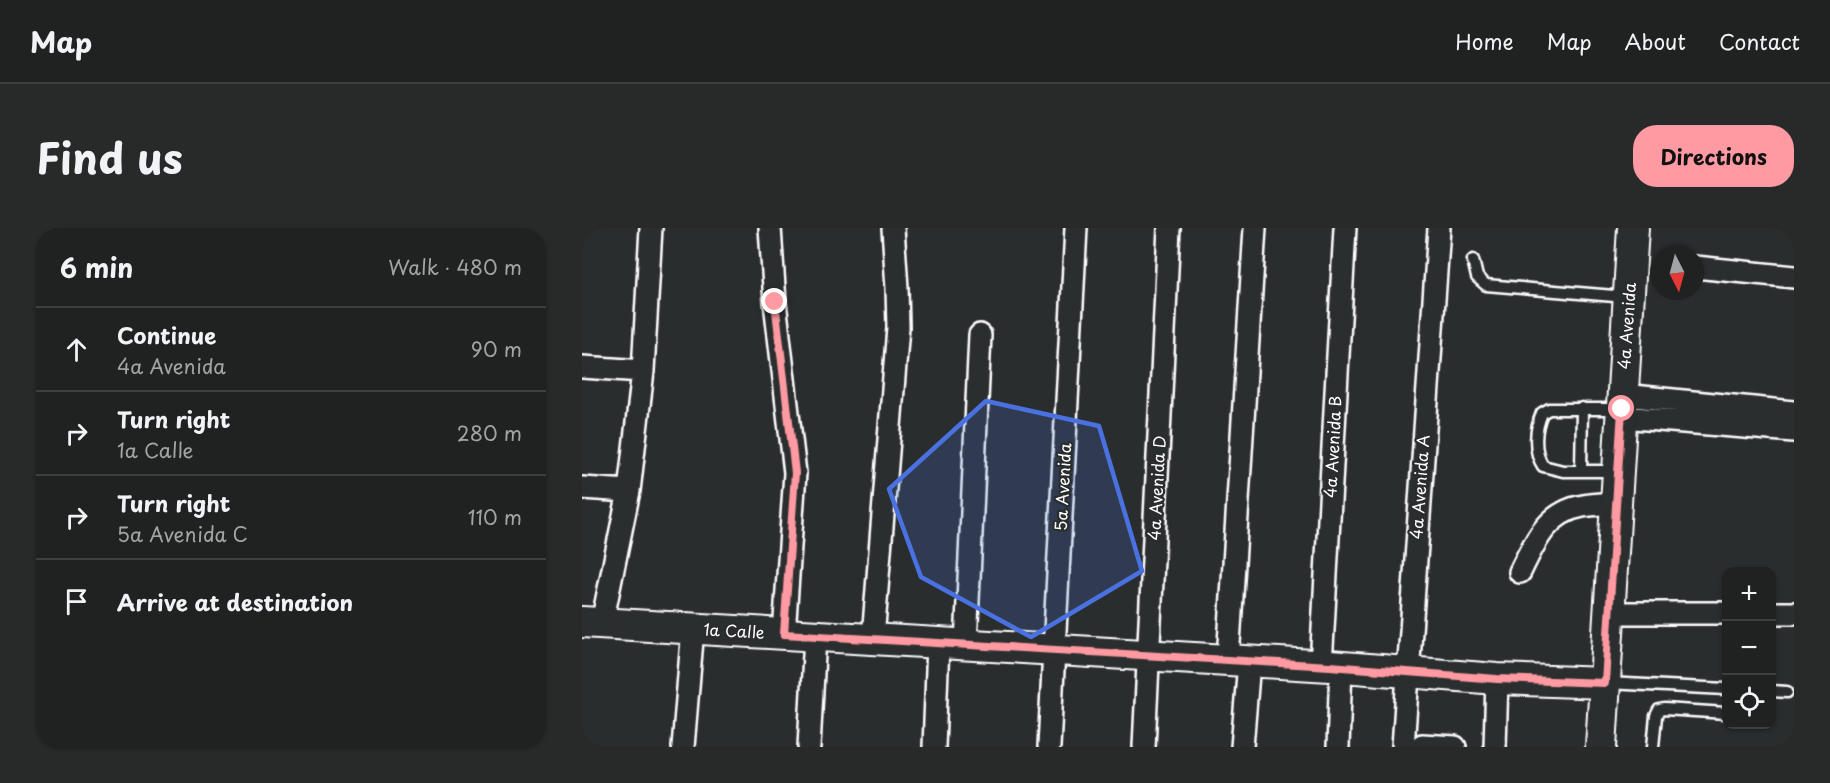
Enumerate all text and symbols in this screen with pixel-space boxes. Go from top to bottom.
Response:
text: Map [30,20,92,63]
text: Home [1455,25,1514,57]
text: Map [1547,25,1592,57]
text: About [1625,25,1686,57]
text: Contact [1719,25,1800,57]
text: Find us [36,125,183,188]
button: Directions [1633,125,1794,187]
north arrow [1650,246,1704,300]
text: 6 min [60,248,133,287]
text: Walk · 480 m [388,252,522,282]
street label: 4a Avenida [1611,282,1641,370]
route end [761,288,787,314]
text: Continue [117,318,216,351]
icon: ahead [60,333,93,366]
text: 90 m [471,334,522,364]
text: 4a Avenida [117,351,226,381]
street label: 4a Avenida B [1317,395,1347,499]
route start [1608,395,1634,421]
text: Turn right [117,402,230,435]
icon: right [60,417,93,450]
text: 280 m [457,418,522,448]
street label: 4a Avenida A [1403,434,1435,540]
text: 1a Calle [117,435,193,465]
street label: 4a Avenida D [1141,435,1171,541]
street label: 5a Avenida [1048,442,1076,531]
text: Turn right [117,486,230,519]
icon: right [60,501,93,534]
text: 110 m [468,502,522,532]
text: 5a Avenida C [117,519,248,549]
map controls [1722,567,1776,729]
button: + [1722,567,1776,621]
icon: arrive [60,585,93,618]
text: Arrive at destination [117,585,353,618]
street label: 1a Calle [703,616,766,644]
button: − [1722,621,1776,675]
button: locate [1722,675,1776,729]

